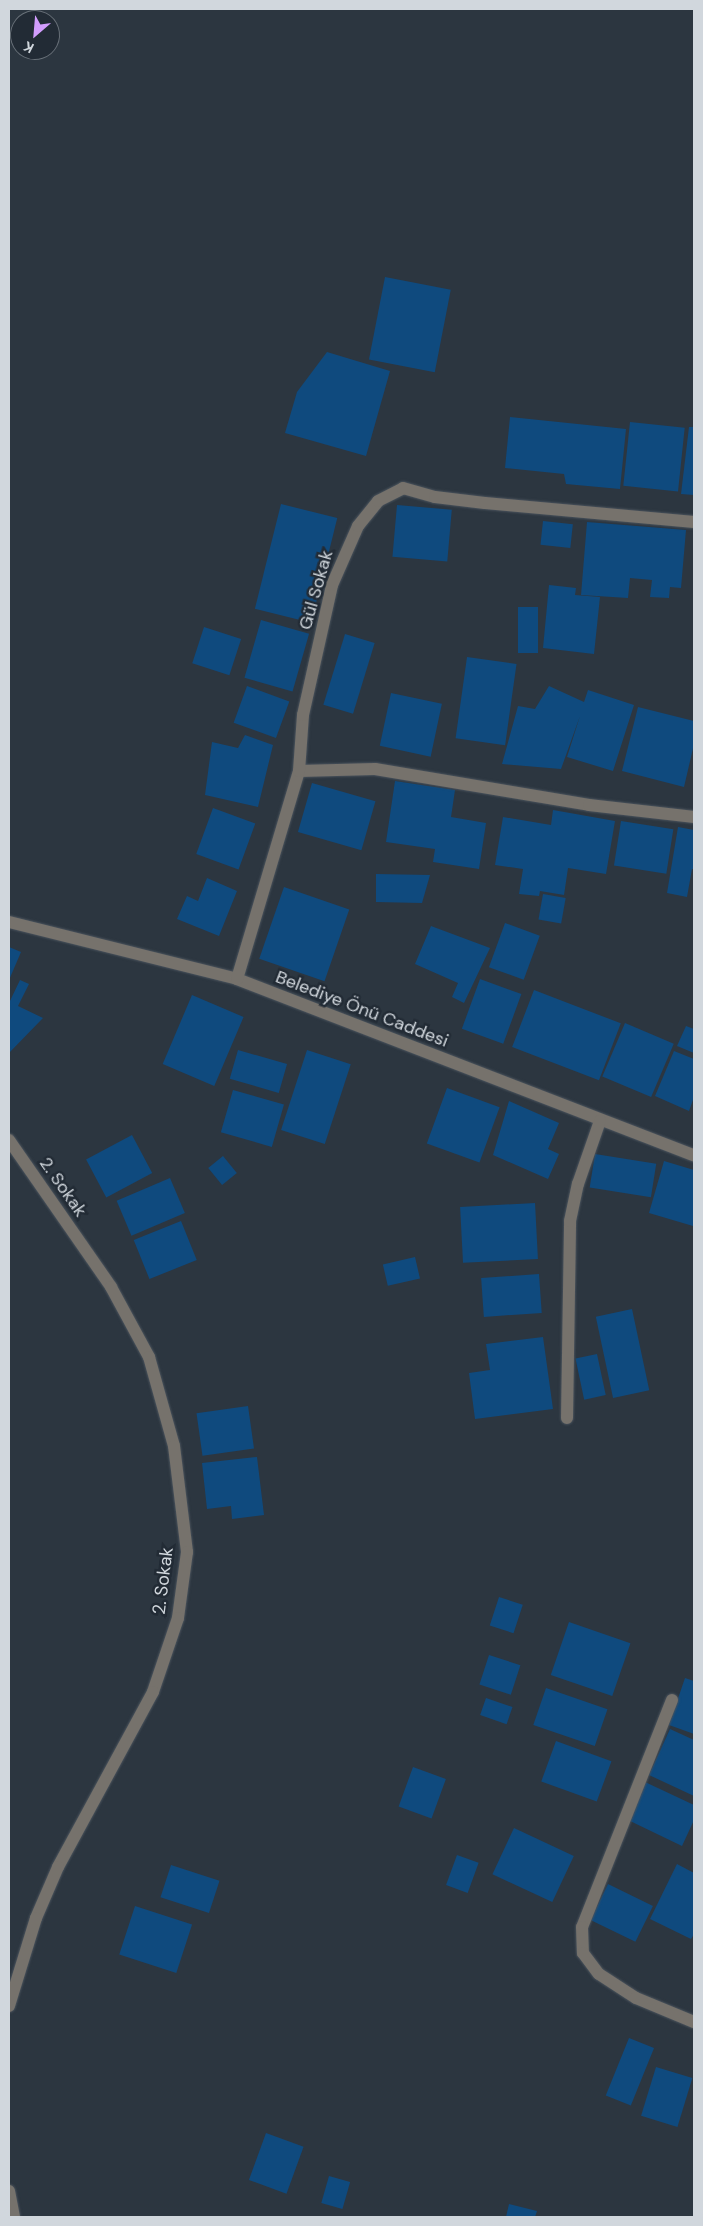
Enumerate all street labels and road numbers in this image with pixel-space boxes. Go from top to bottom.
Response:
street label: Gül Sokak [294,548,338,632]
street label: Belediye Önü Caddesi [273,966,451,1052]
street label: 2. Sokak [35,1153,91,1221]
street label: 2. Sokak [148,1546,178,1616]

